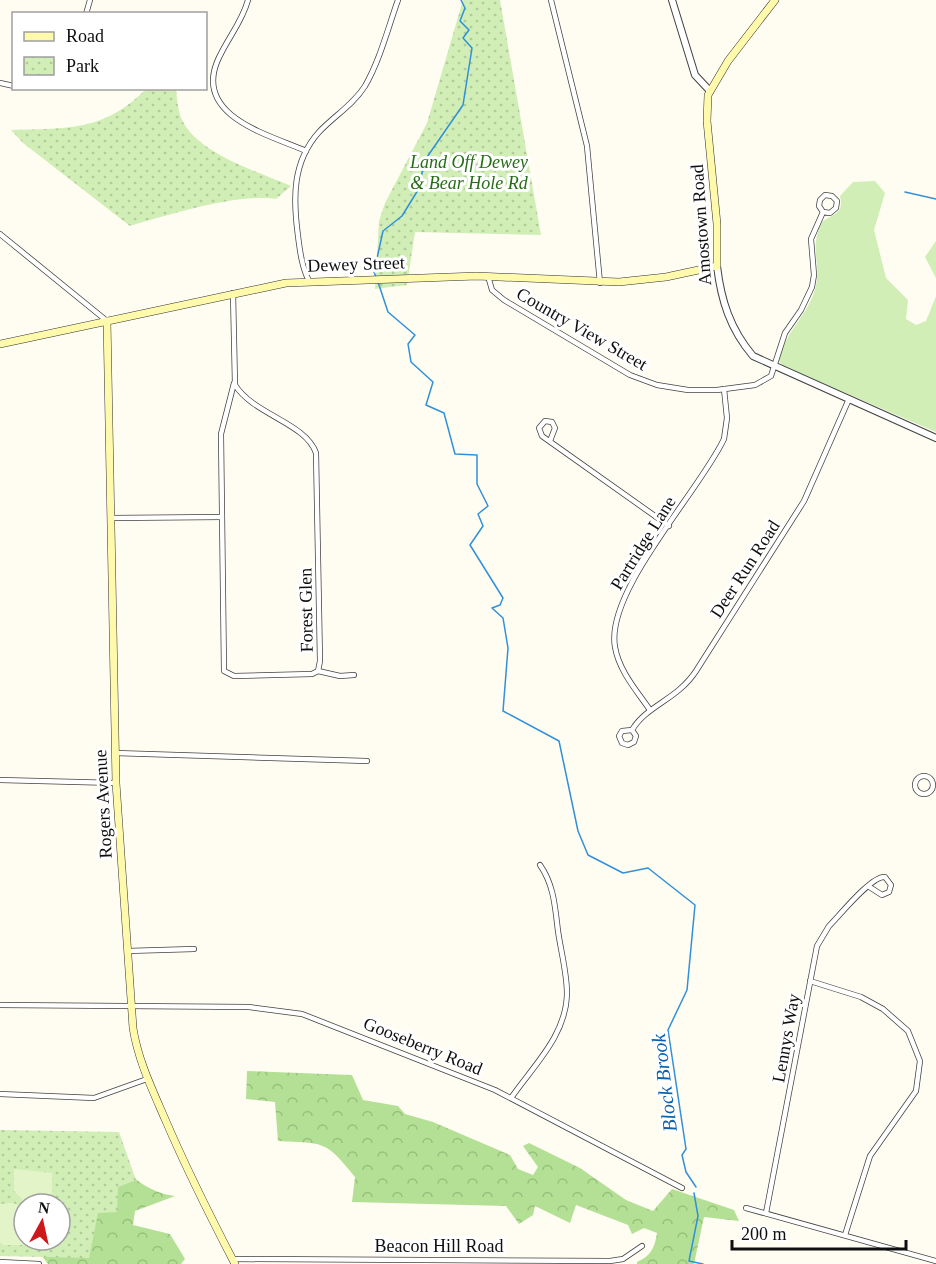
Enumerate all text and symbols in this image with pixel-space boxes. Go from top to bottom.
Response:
legend [12,12,207,90]
text: Road [66,26,104,46]
text: Park [66,56,99,76]
park label: Land Off Dewey & Bear Hole Rd [409,152,529,193]
street label: Amostown Road [687,164,715,286]
street label: Dewey Street [307,252,405,276]
street label: Country View Street [513,283,651,375]
street label: Partridge Lane [606,493,680,593]
street label: Deer Run Road [706,517,784,621]
street label: Forest Glen [295,568,317,652]
street label: Rogers Avenue [90,749,116,859]
street label: Lennys Way [768,992,804,1084]
street label: Gooseberry Road [361,1013,485,1079]
water label: Block Brook [647,1032,681,1133]
north arrow [12,1192,72,1252]
text: N [37,1198,51,1217]
scale bar [732,1213,906,1251]
text: 200 m [741,1224,787,1244]
street label: Beacon Hill Road [375,1236,503,1256]

